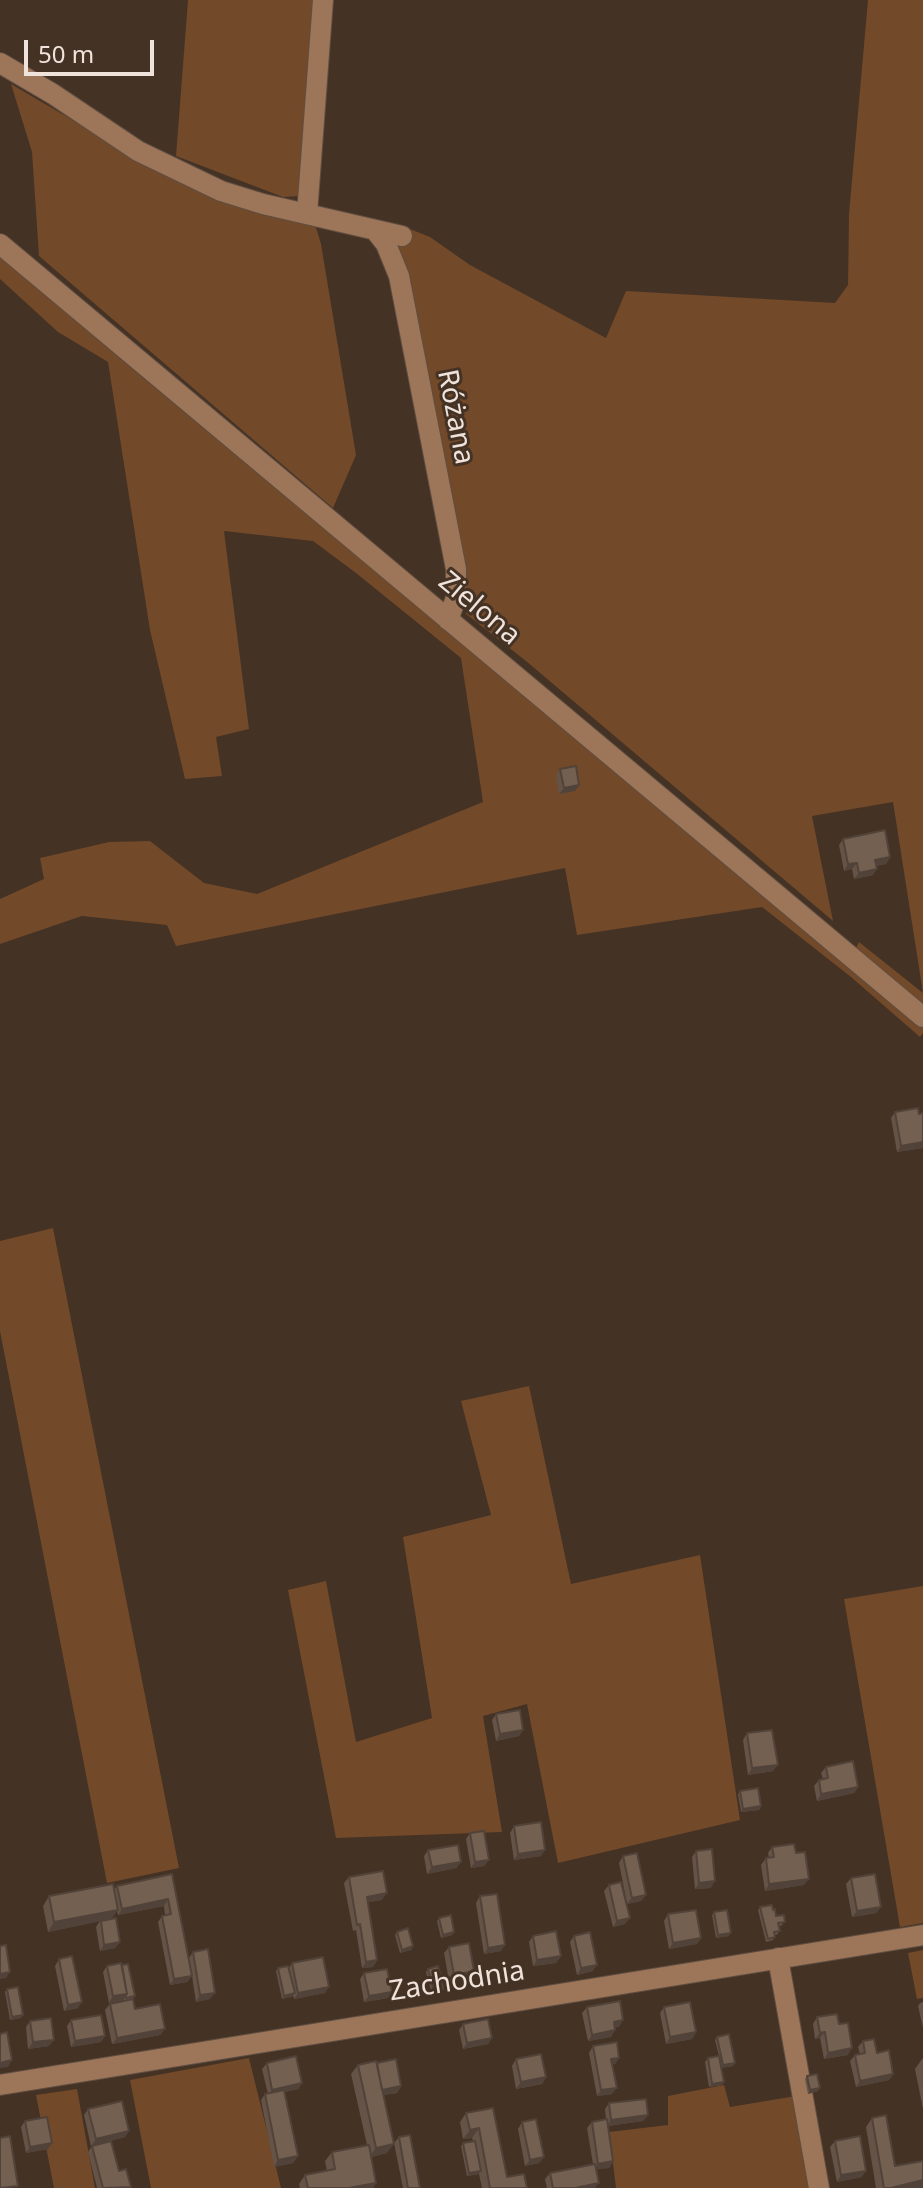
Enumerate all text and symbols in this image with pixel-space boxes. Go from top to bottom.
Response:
scale bar [28,24,158,74]
text: 50 m [38,37,94,70]
street label: Różana [429,367,481,467]
street label: Zielona [431,565,527,653]
street label: Zachodnia [387,1955,527,2009]

